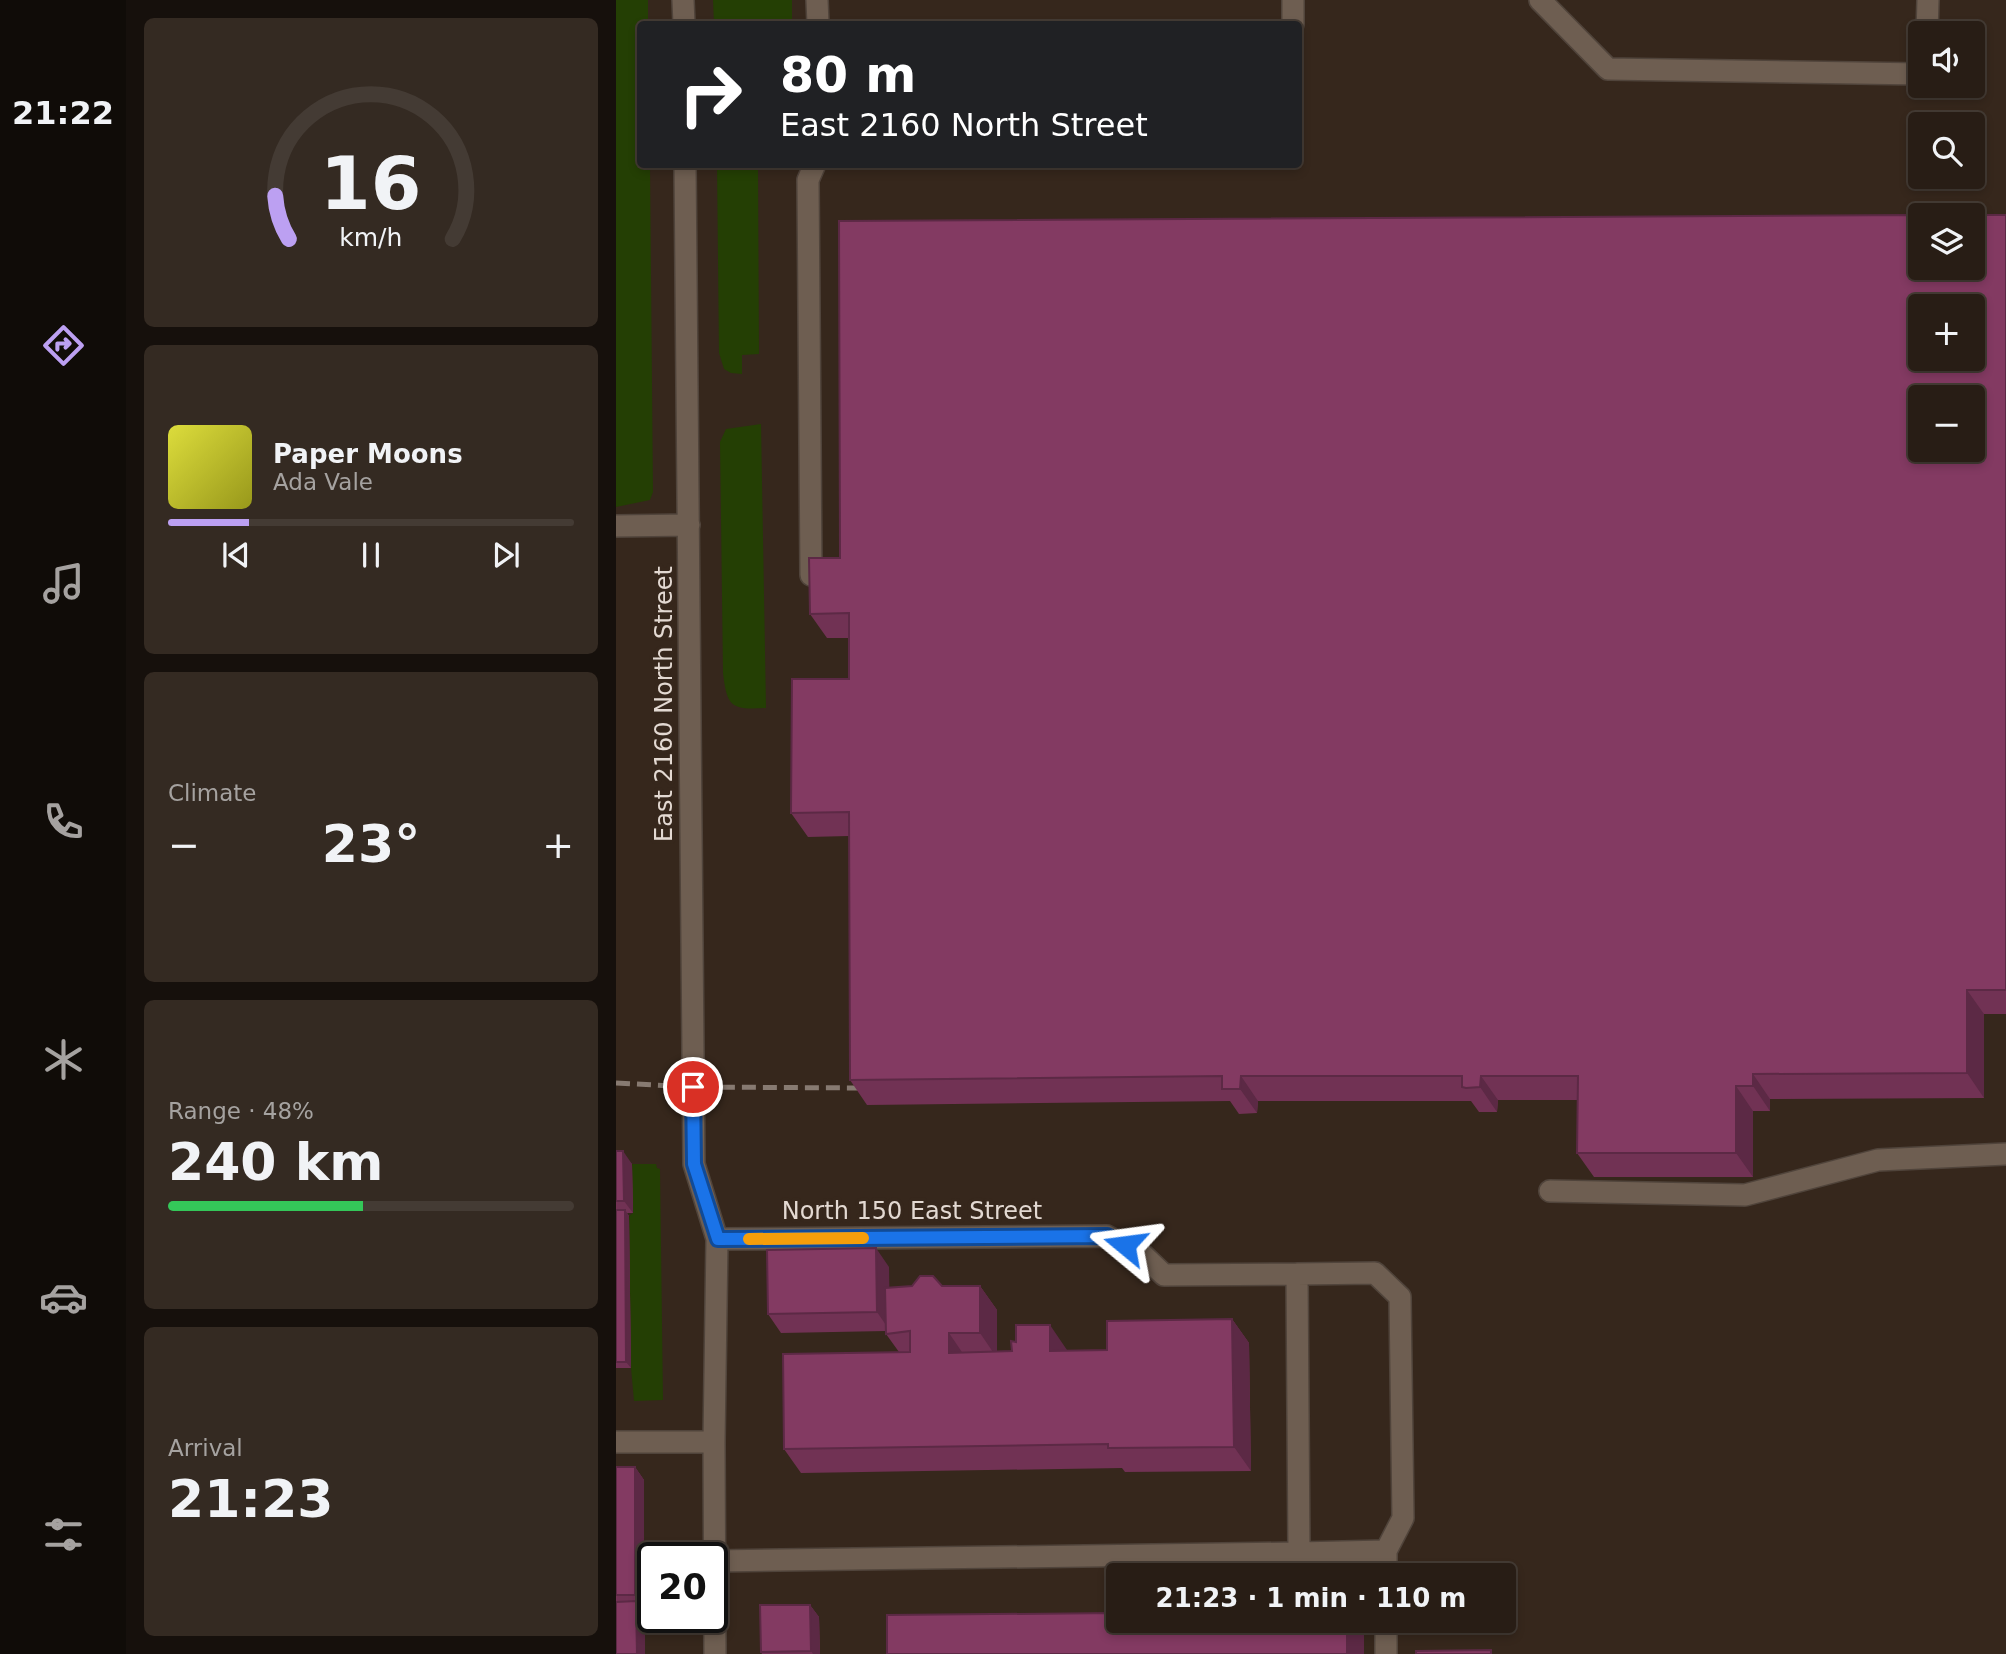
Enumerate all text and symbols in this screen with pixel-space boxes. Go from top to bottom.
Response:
map controls [1908,21,1985,462]
button: sound [1908,21,1985,98]
text: 80 m [780,47,916,104]
icon: right [665,49,756,140]
text: 21:22 [12,94,114,132]
text: East 2160 North Street [780,106,1148,144]
button: search [1908,112,1985,189]
text: 16 [320,141,422,226]
button: layers [1908,203,1985,280]
text: km/h [339,222,403,251]
button: + [1908,294,1985,371]
icon: directions [39,321,88,370]
button: − [1908,385,1985,462]
text: Paper Moons [273,439,463,469]
text: Ada Vale [273,469,373,495]
icon: previous [217,536,255,574]
icon: pause [352,536,390,574]
icon: next [487,536,525,574]
icon: music [39,559,88,608]
street label: East 2160 North Street [650,566,678,842]
text: Climate [168,780,257,806]
icon: phone [39,797,88,846]
text: 23° [322,814,420,874]
text: − [168,823,200,867]
text: + [542,823,574,867]
icon: climate [39,1035,88,1084]
pin [663,1057,723,1117]
icon: arrive [674,1068,712,1106]
text: Range · 48% [168,1098,314,1124]
text: 240 km [168,1132,383,1192]
street label: North 150 East Street [782,1197,1042,1225]
position arrow [1088,1208,1162,1282]
icon: car [39,1273,88,1322]
text: Arrival [168,1435,243,1461]
text: 21:23 [168,1469,334,1529]
icon: filters [39,1510,88,1559]
speed limit sign: 20 [637,1542,728,1633]
text: 21:23 · 1 min · 110 m [1156,1583,1466,1613]

